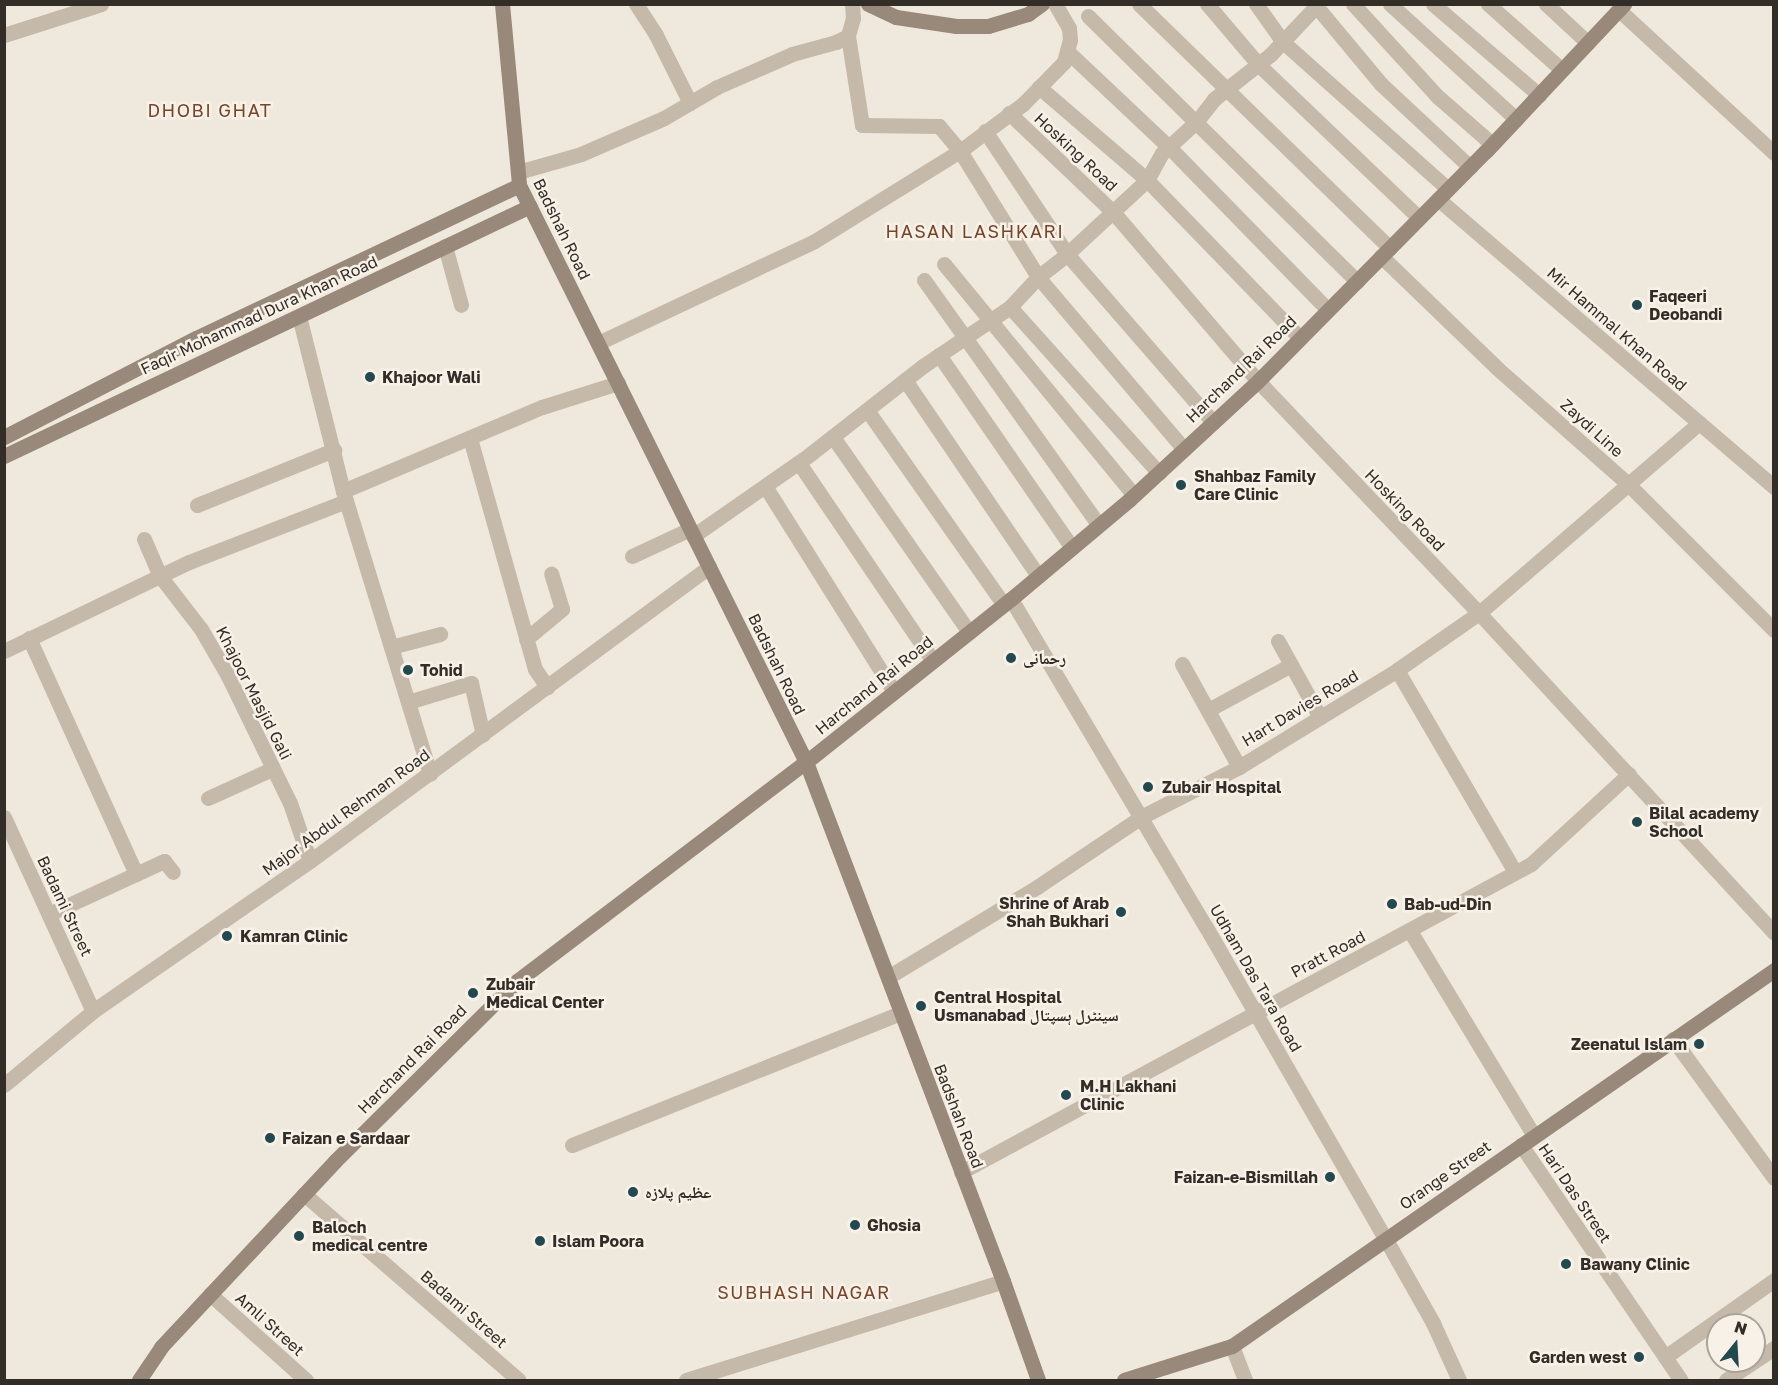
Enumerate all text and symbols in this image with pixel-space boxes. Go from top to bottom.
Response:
district label: DHOBI GHAT [148,99,272,121]
street label: Hosking Road [1031,109,1121,195]
street label: Badshah Road [529,175,595,283]
district label: HASAN LASHKARI [886,220,1064,242]
street label: Faqir Mohammad Dura Khan Road [138,252,380,378]
street label: Mir Hammal Khan Road [1543,263,1691,395]
place label: Faqeeri Deobandi [1649,286,1723,324]
marker: Faqeeri Deobandi [1630,298,1644,312]
street label: Harchand Rai Road [1182,311,1300,427]
place label: Khajoor Wali [382,367,481,387]
marker: Khajoor Wali [363,370,377,384]
street label: Zaydi Line [1557,395,1627,461]
street label: Hosking Road [1361,465,1449,555]
place label: Shahbaz Family Care Clinic [1194,466,1316,504]
marker: Shahbaz Family Care Clinic [1172,476,1190,494]
street label: Badshah Road [744,610,810,718]
street label: Khajoor Masjid Gali [212,623,296,763]
street label: Harchand Rai Road [811,632,937,738]
place label: رحمانی [1023,648,1066,668]
marker: رحمانی [1004,651,1018,665]
place label: Tohid [420,660,463,680]
marker: Tohid [401,663,415,677]
street label: Hart Davies Road [1238,666,1362,750]
street label: Major Abdul Rehman Road [259,745,433,879]
place label: Zubair Hospital [1162,777,1281,797]
marker: Zubair Hospital [1139,778,1157,796]
place label: Bilal academy School [1649,803,1759,841]
marker: Bilal academy School [1630,815,1644,829]
street label: Badami Street [33,853,97,959]
place label: Shrine of Arab Shah Bukhari [999,893,1109,931]
place label: Bab-ud-Din [1404,894,1491,914]
marker: Bab-ud-Din [1385,897,1399,911]
street label: Udham Das Tara Road [1206,901,1306,1055]
marker: Shrine of Arab Shah Bukhari [1114,905,1128,919]
place label: Kamran Clinic [240,926,348,946]
street label: Pratt Road [1288,926,1368,982]
marker: Kamran Clinic [218,927,236,945]
place label: Zubair Medical Center [486,974,604,1012]
marker: Zubair Medical Center [464,984,482,1002]
place label: Central Hospital Usmanabad سینٹرل ہسپتال [934,987,1119,1025]
marker: Central Hospital Usmanabad سینٹرل ہسپتال [912,997,930,1015]
street label: Harchand Rai Road [354,1001,470,1117]
place label: Zeenatul Islam [1571,1034,1687,1054]
marker: Zeenatul Islam [1692,1037,1706,1051]
street label: Badshah Road [930,1061,988,1171]
place label: M.H Lakhani Clinic [1080,1076,1176,1114]
marker: M.H Lakhani Clinic [1057,1086,1075,1104]
place label: Faizan e Sardaar [282,1128,410,1148]
marker: Faizan e Sardaar [263,1131,277,1145]
street label: Orange Street [1396,1136,1494,1214]
street label: Hari Das Street [1535,1140,1615,1246]
place label: Faizan-e-Bismillah [1174,1167,1318,1187]
marker: Faizan-e-Bismillah [1323,1170,1337,1184]
place label: عظیم پلازہ [645,1182,712,1202]
marker: عظیم پلازہ [626,1185,640,1199]
place label: Ghosia [867,1215,921,1235]
place label: Baloch medical centre [312,1217,428,1255]
marker: Ghosia [848,1218,862,1232]
marker: Baloch medical centre [290,1227,308,1245]
place label: Islam Poora [552,1231,644,1251]
marker: Islam Poora [533,1234,547,1248]
place label: Bawany Clinic [1580,1254,1690,1274]
marker: Bawany Clinic [1557,1255,1575,1273]
street label: Badami Street [417,1266,511,1352]
district label: SUBHASH NAGAR [717,1281,891,1303]
street label: Amli Street [232,1288,308,1360]
north arrow [1706,1313,1766,1373]
text: N [1732,1316,1750,1339]
place label: Garden west [1529,1347,1627,1367]
marker: Garden west [1632,1350,1646,1364]

